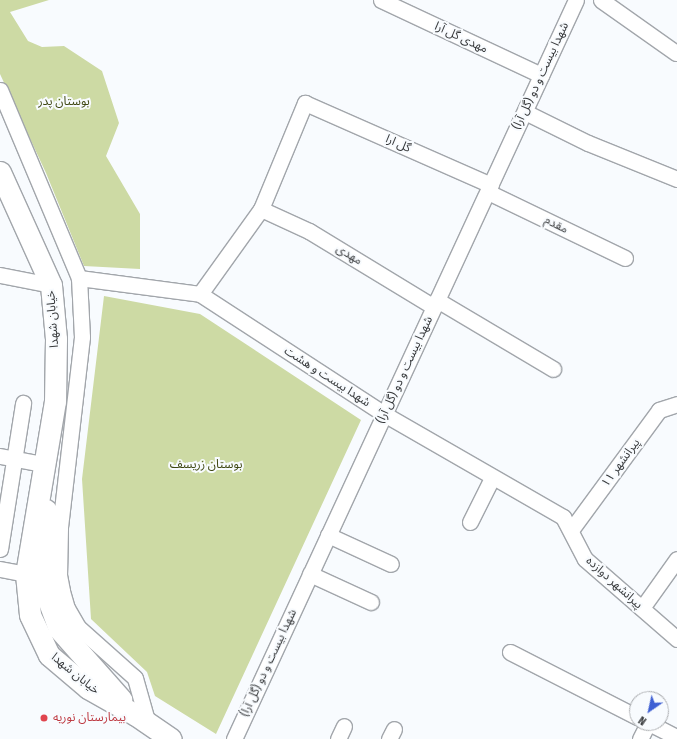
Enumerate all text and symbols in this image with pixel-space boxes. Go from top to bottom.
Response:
street label: مهدی گل آرا [432,19,490,57]
street label: شهدا بیست و دو (گل آرا) [510,20,572,132]
park label: بوستان پدر [38,95,90,109]
street label: گل ارا [383,132,413,156]
street label: مقدم [542,213,570,237]
street label: مهدی [333,242,365,268]
street label: خیابان شهدا [44,290,62,348]
street label: شهدا بیست و دو (گل آرا) [374,314,436,426]
street label: شهدا بیست و هشت [281,344,373,410]
street label: پیرانشهر ۱۱ [599,436,643,490]
park label: بوستان زریسف [170,458,242,472]
street label: پیرانشهر دوازده [583,554,645,612]
street label: شهدا بیست و دو (گل آرا) [238,607,300,719]
street label: خیابان شهدا [48,650,102,698]
north arrow [629,691,669,731]
place label: بیمارستان نوریه [53,711,126,725]
marker: بیمارستان نوریه [38,712,50,724]
text: N [636,713,649,728]

